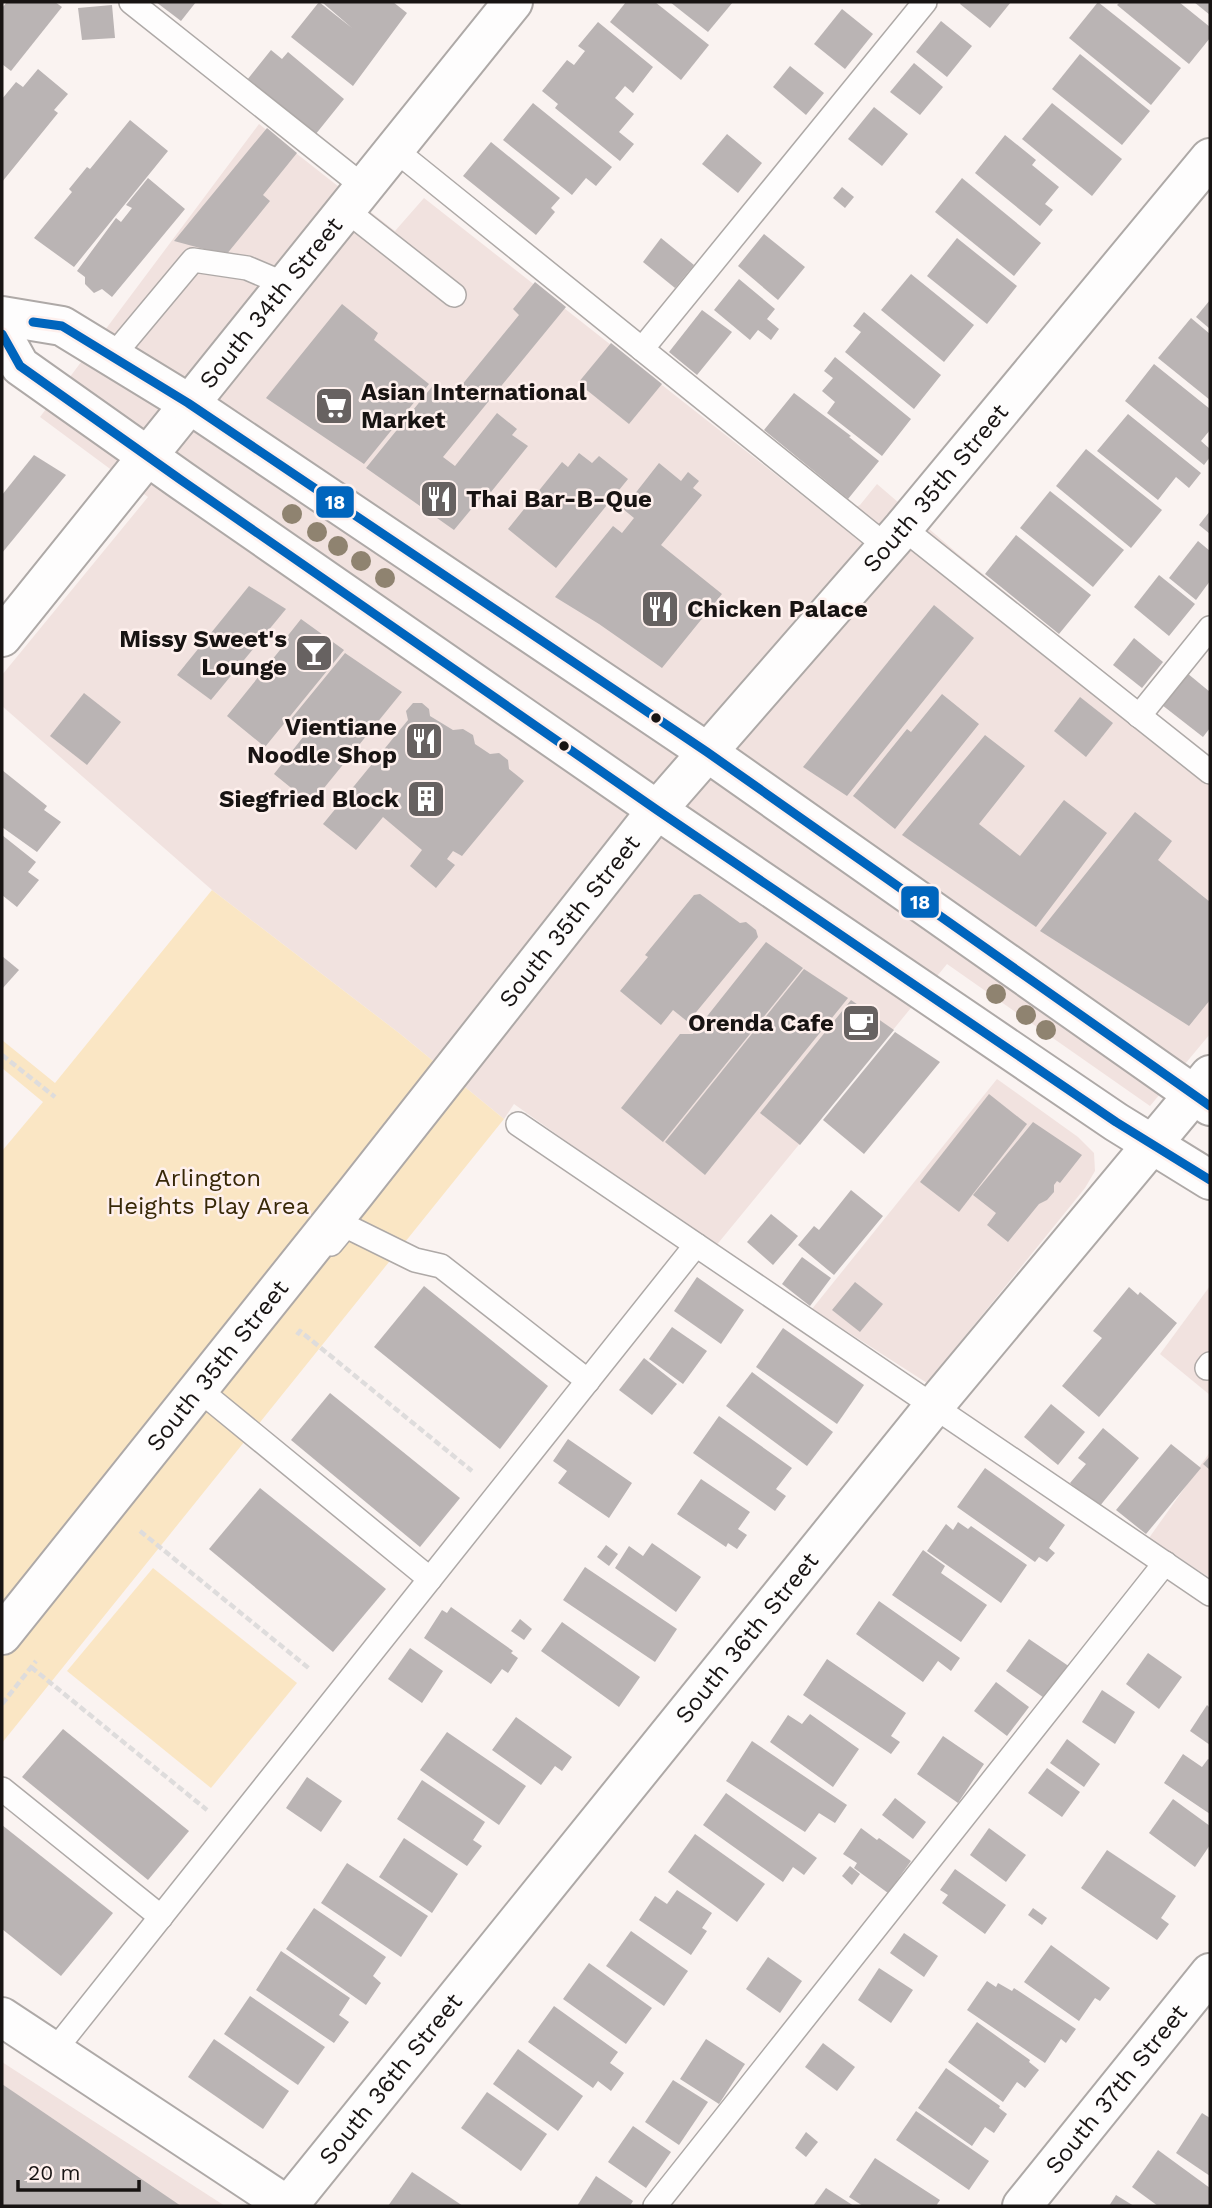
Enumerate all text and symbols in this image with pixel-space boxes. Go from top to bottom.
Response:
street label: South 34th Street [194,211,348,394]
place label: Asian International Market [361,378,587,434]
supermarket icon: Asian International Market [313,385,355,427]
street label: South 35th Street [857,398,1014,578]
restaurant icon: Thai Bar-B-Que [418,478,460,520]
line badge: 18 [315,485,355,519]
place label: Thai Bar-B-Que [466,485,652,513]
text: 18 [325,491,345,514]
restaurant icon: Chicken Palace [639,588,681,630]
place label: Chicken Palace [687,595,868,623]
place label: Missy Sweet's Lounge [119,625,287,681]
bar icon: Missy Sweet's Lounge [293,632,335,674]
unlabelled marker [649,711,663,725]
place label: Vientiane Noodle Shop [247,713,397,769]
restaurant icon: Vientiane Noodle Shop [403,720,445,762]
unlabelled marker [557,739,571,753]
building icon: Siegfried Block [405,778,447,820]
place label: Siegfried Block [219,785,399,813]
street label: South 35th Street [493,830,646,1013]
line badge: 18 [900,885,940,919]
text: 18 [910,891,930,914]
cafe icon: Orenda Cafe [840,1002,882,1044]
place label: Orenda Cafe [688,1009,834,1037]
park label: Arlington Heights Play Area [107,1164,309,1220]
street label: South 35th Street [141,1274,294,1457]
street label: South 36th Street [669,1547,824,1729]
street label: South 36th Street [313,1988,468,2170]
street label: South 37th Street [1039,1999,1193,2180]
scale bar [18,2148,138,2192]
text: 20 m [28,2160,80,2185]

